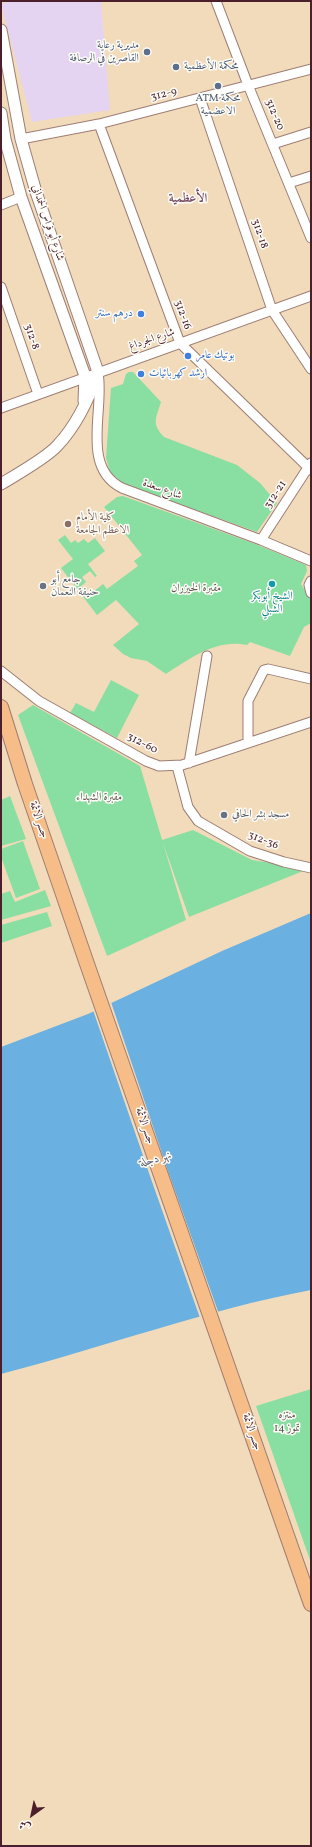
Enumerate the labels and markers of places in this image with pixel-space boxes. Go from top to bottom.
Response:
place label: مديرية رعاية القاصرين في الرصافة [70,39,139,65]
marker: مديرية رعاية القاصرين في الرصافة [142,47,152,57]
place label: محكمة الأعظمية [184,60,238,74]
marker: محكمة الأعظمية [171,62,181,72]
marker: ATM محكمة الاعضمية [213,81,223,91]
place label: ATM محكمة الاعضمية [196,92,240,118]
place label: درهم سنتر [96,307,133,321]
marker: درهم سنتر [136,309,146,319]
place label: بوتيك عامر [196,349,234,363]
marker: بوتيك عامر [183,351,193,361]
place label: ارشد كهربائيات [149,367,207,381]
marker: ارشد كهربائيات [136,369,146,379]
place label: كلية الأمام الاعظم الجامعة [76,511,129,537]
marker: كلية الأمام الاعظم الجامعة [63,519,73,529]
place label: جامع أبو حنيفة النعمان [51,573,99,599]
marker: الشيخ أبوبكر الشبلي [267,579,277,589]
marker: جامع أبو حنيفة النعمان [38,581,48,591]
place label: الشيخ أبوبكر الشبلي [251,590,293,616]
place label: مسجد بشر الحافي [232,808,289,822]
marker: مسجد بشر الحافي [219,810,229,820]

